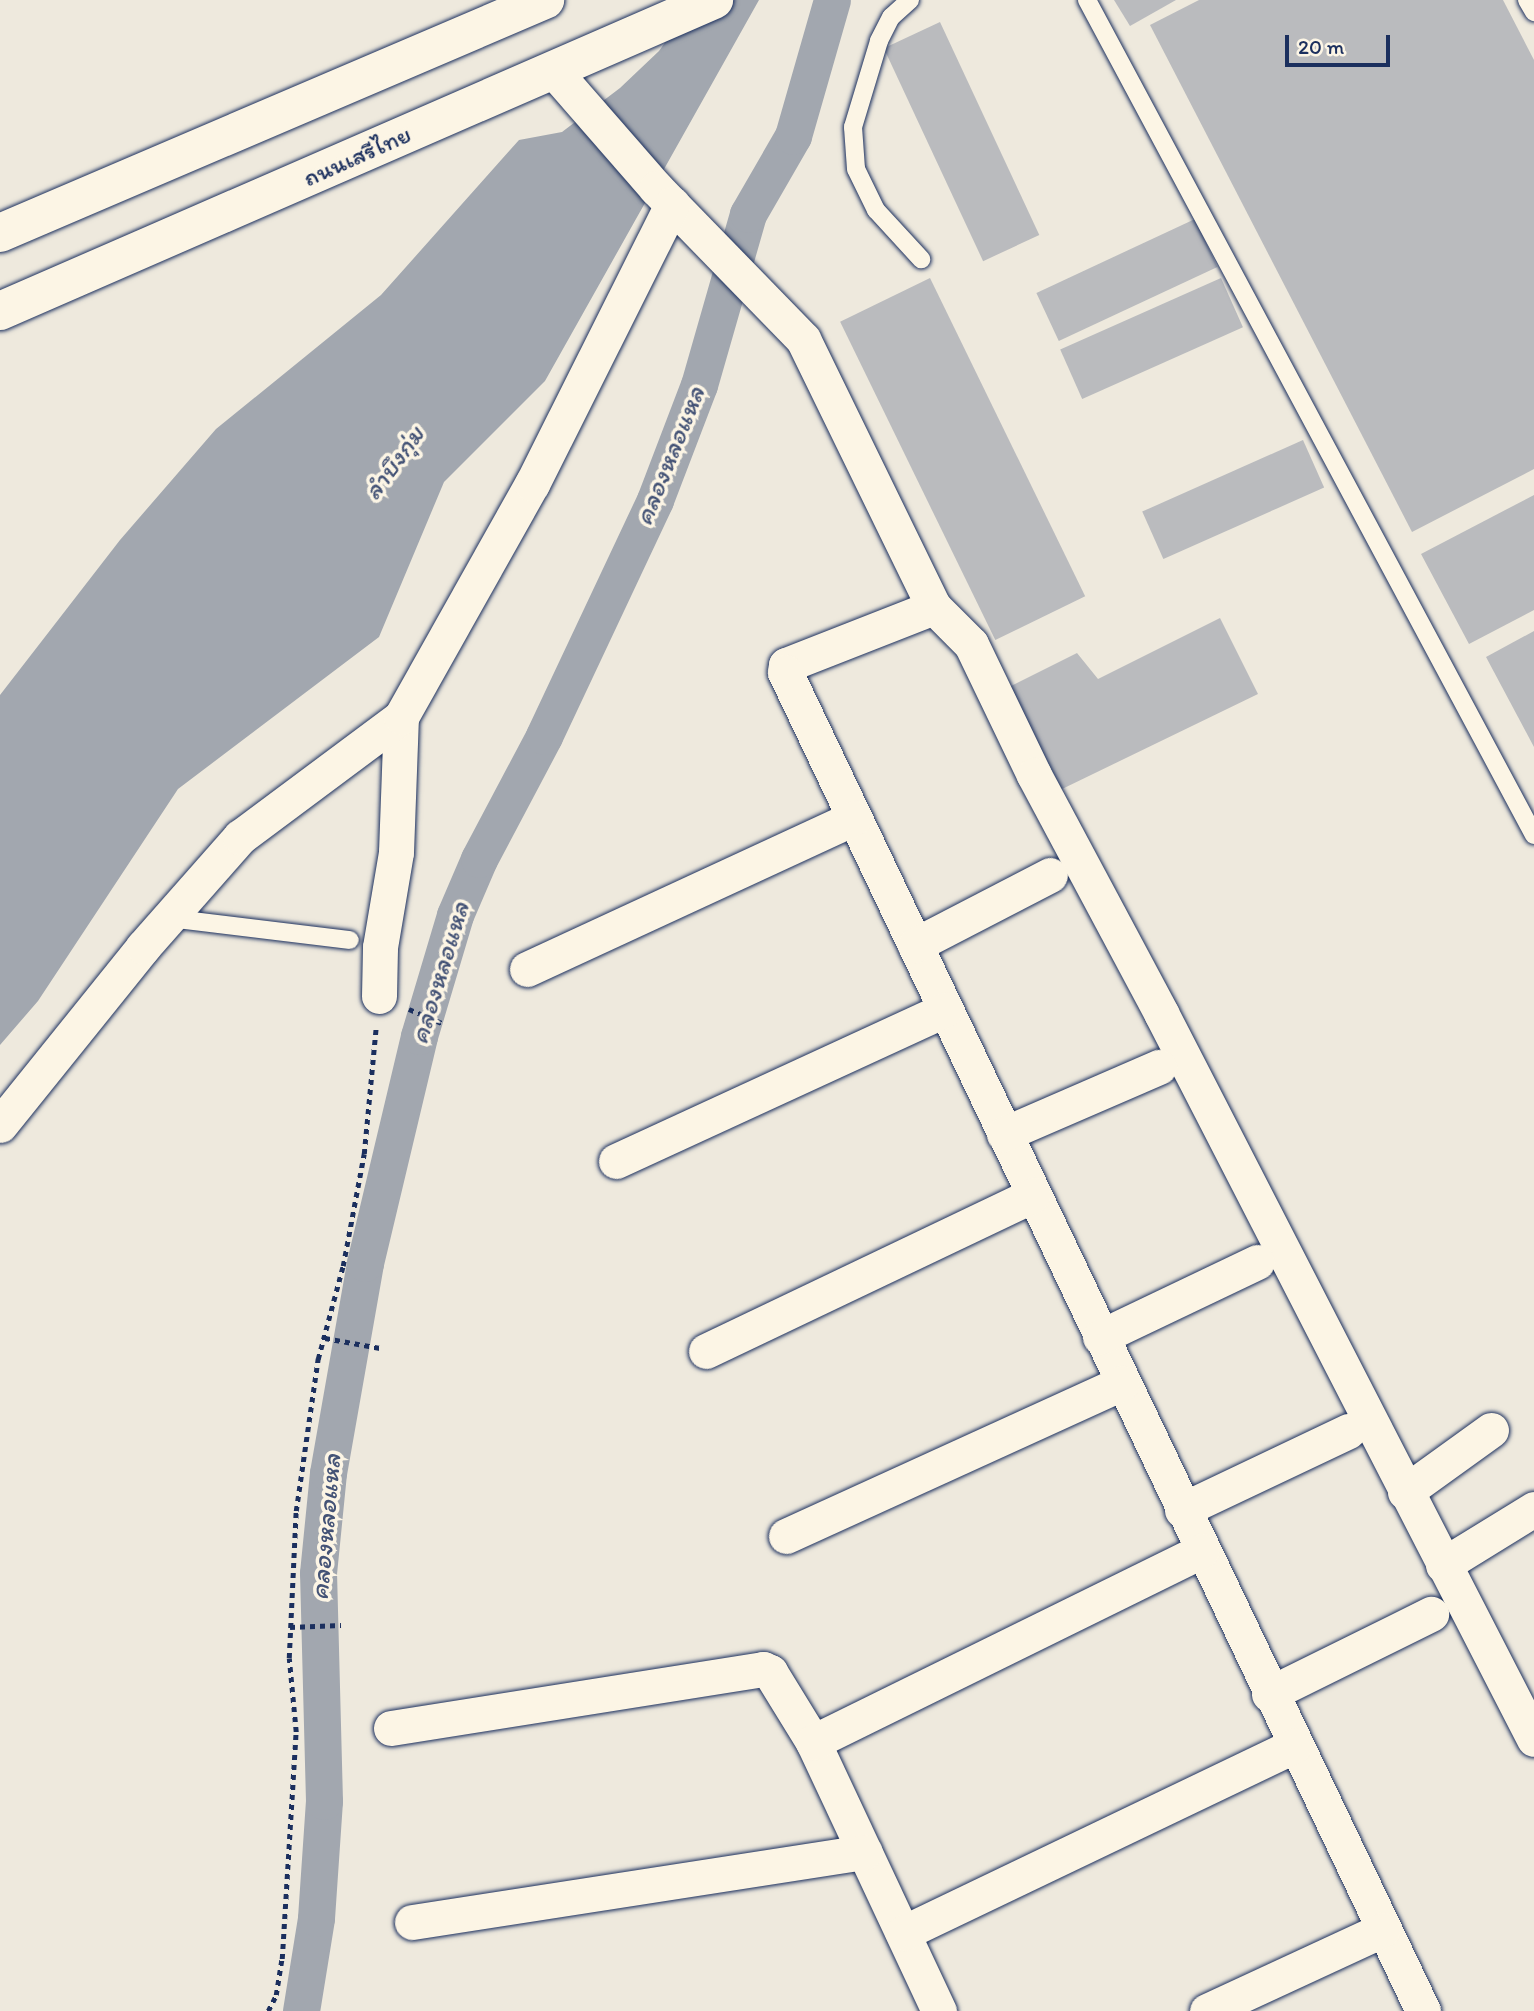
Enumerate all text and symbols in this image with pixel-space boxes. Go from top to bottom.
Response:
scale bar [1289,21,1394,65]
text: 20 m [1298,34,1344,59]
street label: ถนนเสรีไทย [299,120,415,192]
water label: คลองหลอแหล [628,382,712,530]
water label: ลำบึงกุ่ม [357,420,431,506]
water label: คลองหลอแหล [404,898,476,1048]
water label: คลองหลอแหล [304,1452,348,1602]

